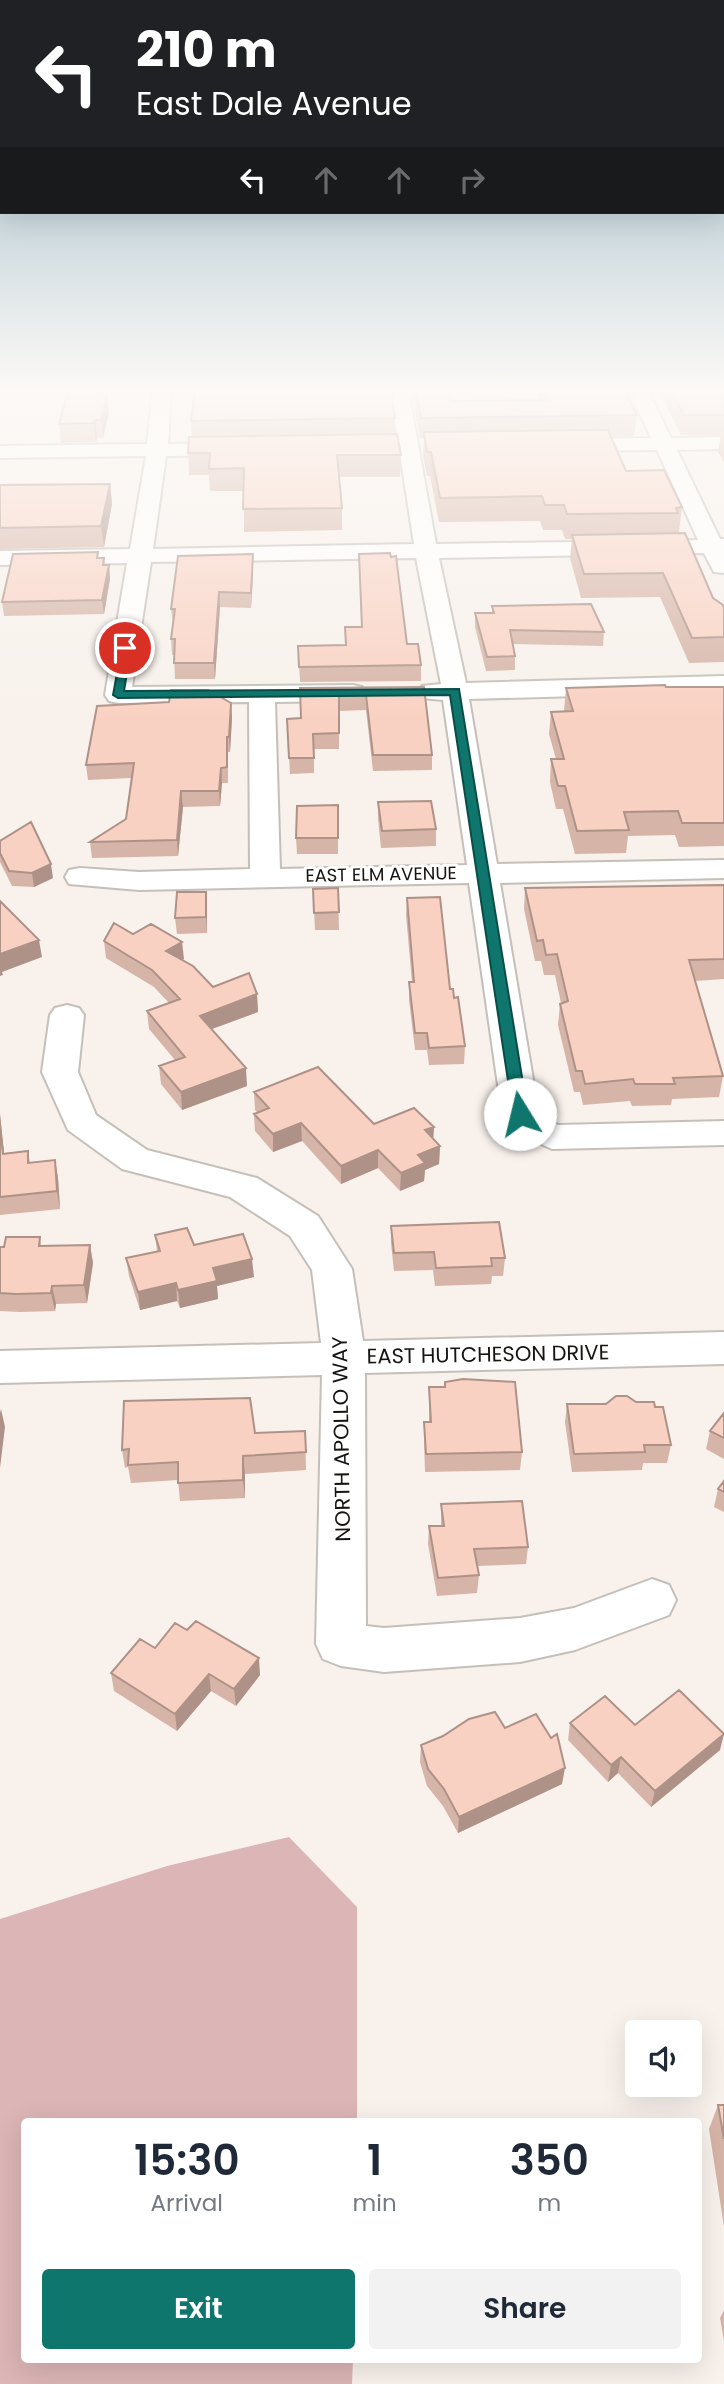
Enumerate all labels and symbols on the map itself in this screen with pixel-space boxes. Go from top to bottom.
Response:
pin [95,618,155,678]
street label: EAST ELM AVENUE [305,860,457,888]
position arrow [483,1077,557,1151]
street label: NORTH APOLLO WAY [325,1336,357,1542]
street label: EAST HUTCHESON DRIVE [366,1337,610,1371]

